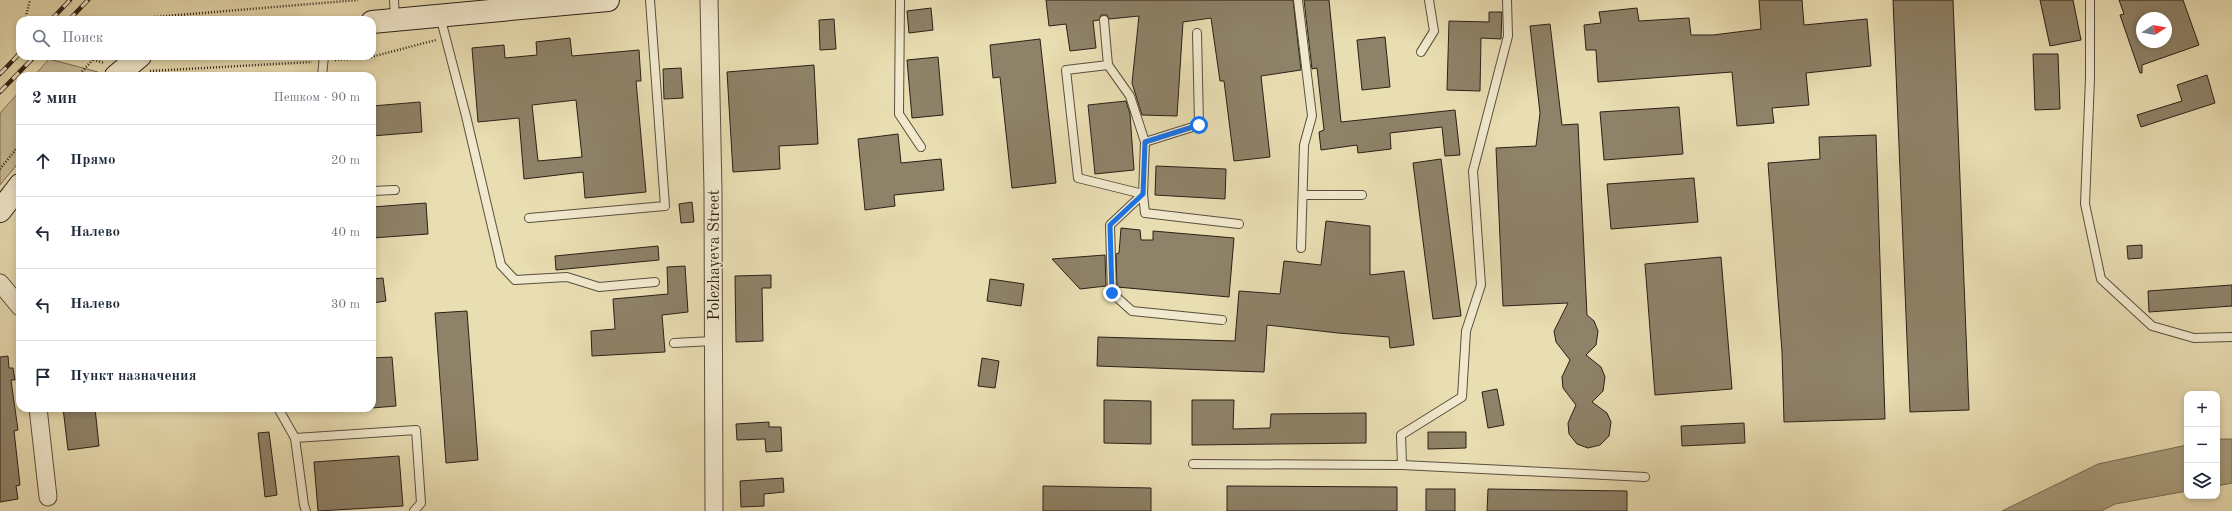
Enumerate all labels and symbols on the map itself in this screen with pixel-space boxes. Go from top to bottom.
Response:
north arrow [2136,12,2172,48]
route start [1190,116,1208,134]
street label: Polezhayeva Street [707,189,723,320]
route end [1103,284,1121,302]

